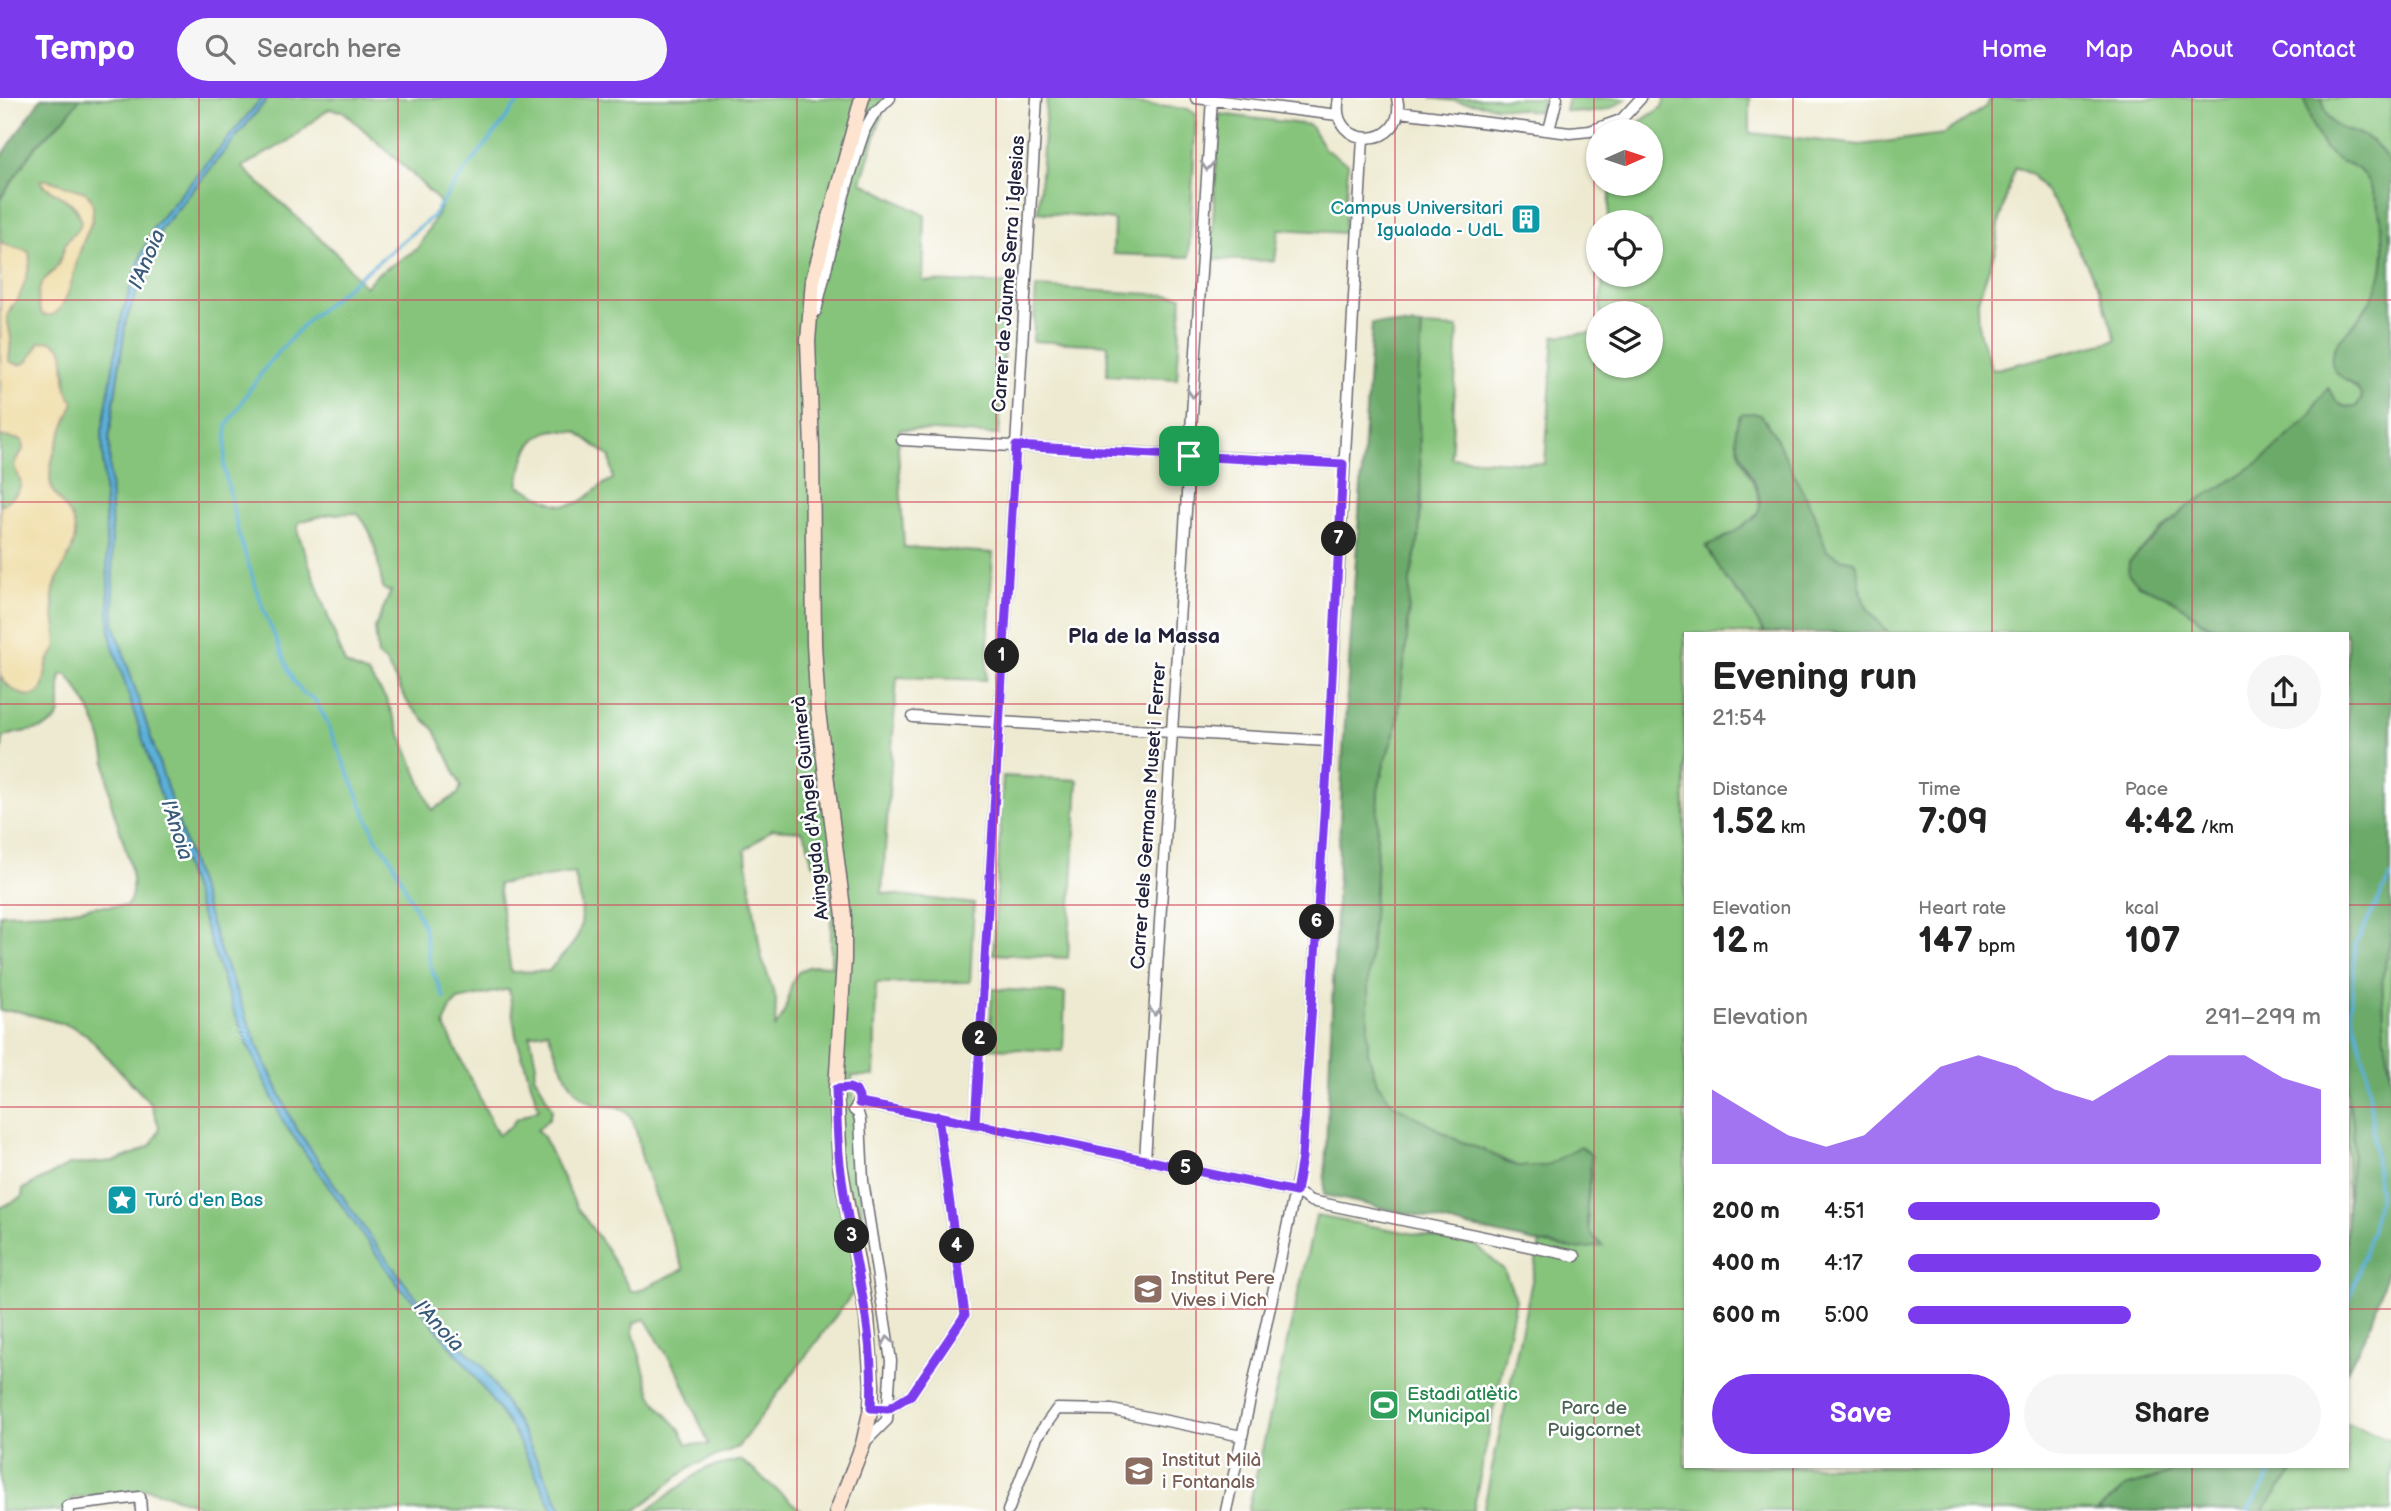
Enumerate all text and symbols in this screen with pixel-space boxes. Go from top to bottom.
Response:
search box [177,18,667,81]
text: Tempo [35,29,135,69]
icon: search [201,30,239,68]
text: Search here [257,34,401,65]
text: Home [1982,35,2047,64]
text: Map [2085,35,2133,64]
text: About [2171,35,2233,64]
text: Contact [2271,35,2356,64]
north arrow [1586,119,1662,196]
map controls [1586,119,1663,378]
street label: Carrer de Jaume Serra i Iglesias [988,135,1030,413]
one-way arrow [1200,161,1215,172]
place label: Campus Universitari Igualada - UdL [1330,197,1503,242]
building icon: Campus Universitari Igualada - UdL [1509,202,1543,236]
button: locate [1586,210,1663,287]
water label: l'Anoia [123,226,171,292]
button: layers [1586,301,1663,378]
one-way arrow [1186,388,1201,399]
pin [1159,426,1219,486]
icon: arrive [1170,437,1208,475]
pin: 7 [1322,522,1356,556]
text: 7 [1333,527,1344,550]
district label: Pla de la Massa [1068,624,1220,649]
pin: 1 [984,638,1020,674]
text: 1 [998,644,1006,667]
text: Evening run [1712,655,1917,700]
button: share [2247,655,2321,729]
street label: Carrer dels Germans Muset i Ferrer [1127,661,1171,970]
street label: Avinguda d'Àngel Guimerà [787,695,834,921]
text: 21:54 [1712,704,1766,732]
text: Distance [1712,778,1788,801]
text: Time [1918,778,1960,801]
text: Pace [2125,778,2168,801]
water label: l'Anoia [156,797,198,863]
text: 1.52 [1712,801,1776,844]
text: 7:09 [1918,801,1988,844]
text: 4:42 [2125,801,2195,844]
text: km [1776,816,1806,839]
text: /km [2195,816,2234,839]
text: Elevation [1712,897,1791,920]
text: Heart rate [1918,897,2006,920]
text: kcal [2125,897,2159,920]
pin: 6 [1300,904,1334,940]
text: 6 [1311,910,1322,933]
text: 12 [1712,920,1748,963]
text: 147 [1918,920,1973,963]
text: 107 [2125,920,2181,963]
text: m [1748,935,1769,958]
text: bpm [1973,935,2016,958]
text: Elevation [1712,1003,1808,1031]
text: 291–299 m [2205,1003,2321,1031]
one-way arrow [1147,1006,1162,1017]
pin: 2 [962,1021,998,1056]
text: 2 [974,1027,985,1050]
pin: 5 [1168,1150,1204,1186]
text: 5 [1180,1156,1191,1179]
place icon: Turó d'en Bas [105,1183,139,1217]
place label: Turó d'en Bas [145,1189,263,1212]
text: 200 m [1712,1197,1780,1225]
text: 4:51 [1824,1197,1865,1225]
pin: 3 [834,1218,870,1254]
text: 3 [846,1224,857,1247]
pin: 4 [940,1228,974,1264]
text: 4 [951,1234,962,1257]
text: 400 m [1712,1249,1780,1277]
text: 4:17 [1824,1249,1863,1277]
place label: Institut Pere Vives i Vich [1171,1267,1275,1312]
school or university icon: Institut Pere Vives i Vich [1131,1272,1165,1306]
water label: l'Anoia [409,1295,469,1357]
text: 600 m [1712,1301,1780,1329]
text: 5:00 [1824,1301,1869,1329]
one-way arrow [881,1335,896,1347]
button: Save [1712,1374,2010,1454]
button: Share [2024,1374,2321,1454]
place label: Estadi atlètic Municipal [1407,1383,1518,1428]
sports icon: Estadi atlètic Municipal [1367,1388,1401,1422]
park label: Parc de Puigcornet [1547,1397,1641,1442]
place label: Institut Milà i Fontanals [1162,1449,1261,1494]
school or university icon: Institut Milà i Fontanals [1122,1454,1156,1488]

